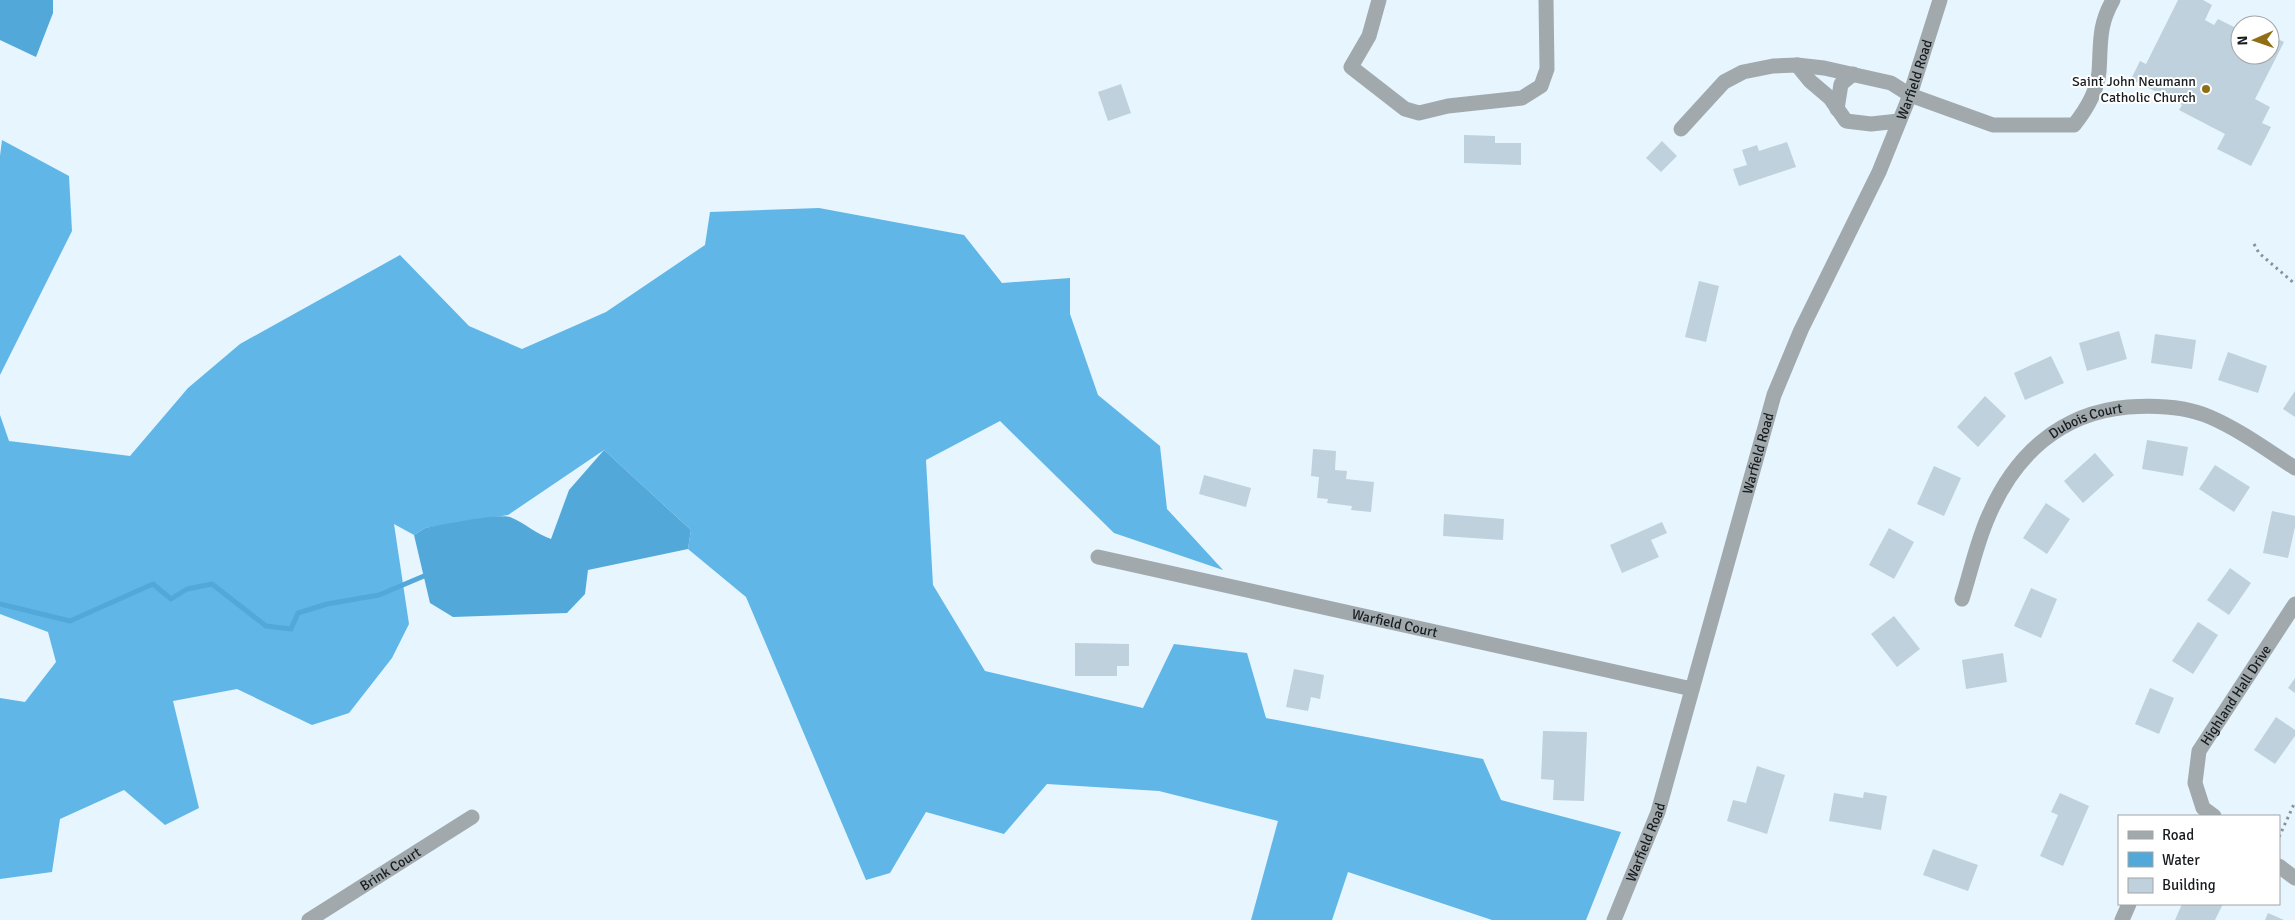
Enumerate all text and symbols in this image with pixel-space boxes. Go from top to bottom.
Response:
north arrow [2230,15,2280,65]
text: N [2234,35,2251,46]
street label: Warfield Road [1892,37,1936,122]
place label: Saint John Neumann Catholic Church [2072,73,2196,106]
marker: Saint John Neumann Catholic Church [2200,83,2212,95]
street label: Dubois Court [2045,399,2123,442]
street label: Warfield Road [1738,411,1777,496]
street label: Warfield Court [1350,605,1439,641]
street label: Highland Hall Drive [2197,641,2275,749]
street label: Warfield Road [1622,801,1669,884]
legend [2118,815,2280,905]
text: Road [2162,826,2194,844]
street label: Brink Court [356,843,424,894]
text: Water [2162,851,2200,869]
text: Building [2162,876,2216,894]

